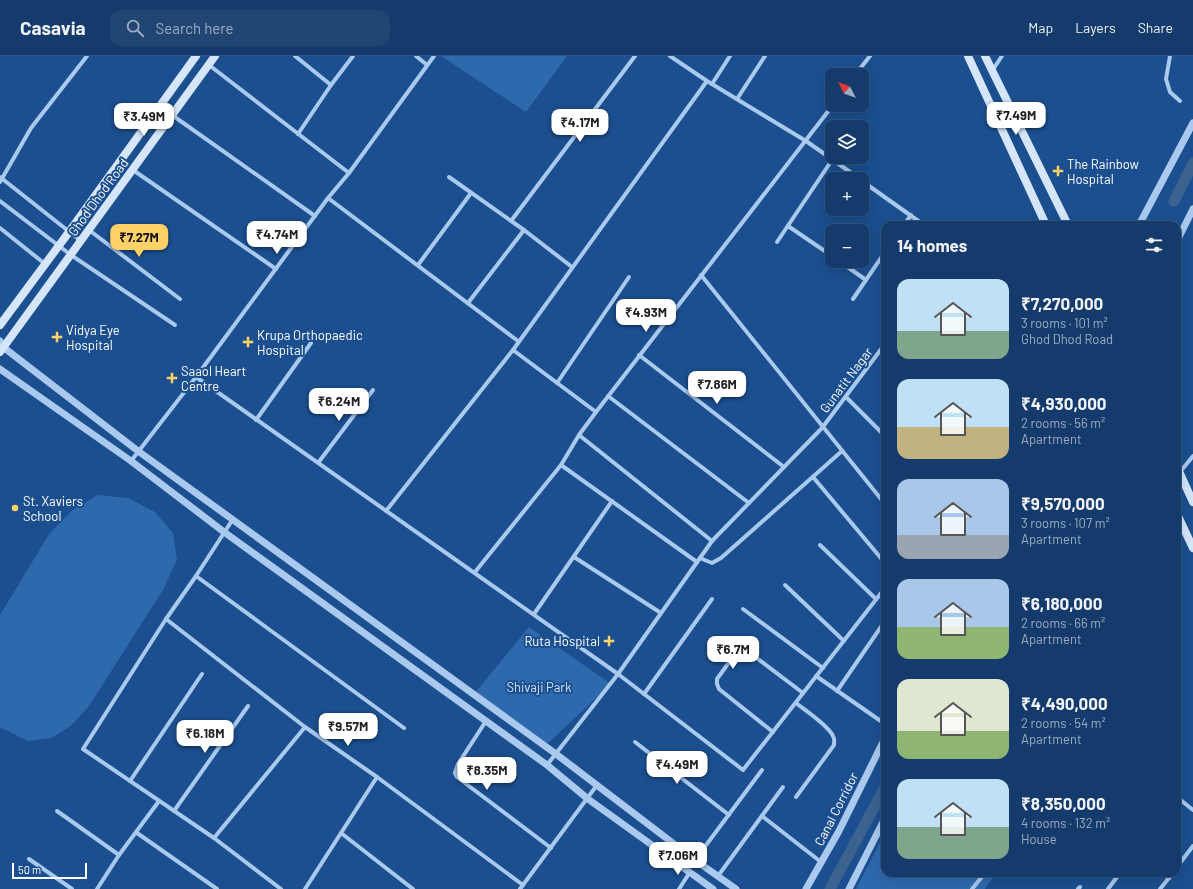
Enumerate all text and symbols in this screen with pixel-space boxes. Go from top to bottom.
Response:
search box [110,10,390,46]
text: Casavia [20,16,86,39]
icon: search [124,17,146,39]
text: Search here [156,19,234,37]
text: Map [1028,19,1053,36]
text: Layers [1075,19,1116,36]
text: Share [1138,19,1173,36]
north arrow [825,68,869,112]
map controls [825,68,869,268]
pin: ₹7.49M [983,102,1049,136]
pin: ₹3.49M [111,103,177,137]
text: ₹7.49M [996,107,1036,123]
text: ₹3.49M [123,108,165,124]
pin: ₹4.17M [547,109,613,143]
text: ₹4.17M [560,114,600,130]
button: layers [825,120,869,164]
street label: Ghod Dhod Road [64,155,132,239]
place label: The Rainbow Hospital [1067,156,1139,187]
marker: The Rainbow Hospital [1052,165,1064,177]
button: + [825,172,869,216]
pin: ₹4.74M [244,221,310,255]
pin: ₹7.27M [106,224,172,258]
button: − [825,224,869,268]
text: ₹4.74M [256,226,298,242]
text: ₹7.27M [119,229,159,245]
icon: filters [1143,234,1165,256]
text: 14 homes [897,235,967,255]
text: ₹7,270,000 [1021,293,1103,313]
icon: home [929,295,977,343]
pin: ₹4.93M [613,299,679,333]
text: ₹4.93M [625,304,667,320]
text: 3 rooms · 101 m² [1021,315,1108,331]
place label: Vidya Eye Hospital [66,322,120,353]
place label: Krupa Orthopaedic Hospital [257,327,363,358]
marker: Vidya Eye Hospital [51,331,63,343]
text: Ghod Dhod Road [1021,331,1113,347]
marker: Krupa Orthopaedic Hospital [242,336,254,348]
street label: Gunatit Nagar [816,344,876,416]
place label: Saaol Heart Centre [181,363,246,394]
pin: ₹7.86M [684,371,750,405]
marker: Saaol Heart Centre [166,372,178,384]
text: ₹7.86M [697,376,737,392]
pin: ₹6.24M [306,388,372,422]
text: ₹6.24M [318,393,360,409]
text: ₹4,930,000 [1021,393,1107,413]
icon: home [929,395,977,443]
text: 2 rooms · 56 m² [1021,415,1105,431]
text: Apartment [1021,431,1082,447]
place label: St. Xaviers School [23,493,83,524]
text: ₹9,570,000 [1021,493,1105,513]
icon: home [929,495,977,543]
marker: St. Xaviers School [10,503,20,513]
text: 3 rooms · 107 m² [1021,515,1110,531]
text: Apartment [1021,531,1082,547]
text: ₹6,180,000 [1021,593,1102,613]
icon: home [929,595,977,643]
text: 2 rooms · 66 m² [1021,615,1105,631]
text: Apartment [1021,631,1082,647]
place label: Ruta Hospital [524,633,600,649]
marker: Ruta Hospital [603,635,615,647]
pin: ₹6.7M [705,636,761,670]
text: ₹6.7M [716,641,750,657]
park label: Shivaji Park [506,679,572,695]
text: ₹4,490,000 [1021,693,1108,713]
icon: home [929,695,977,743]
pin: ₹9.57M [315,713,381,747]
text: 2 rooms · 54 m² [1021,715,1106,731]
text: ₹9.57M [328,718,368,734]
pin: ₹6.18M [172,720,238,754]
text: ₹6.18M [186,725,224,741]
text: Apartment [1021,731,1082,747]
pin: ₹4.49M [644,751,710,785]
text: ₹4.49M [656,756,698,772]
pin: ₹8.35M [454,757,520,791]
text: ₹8.35M [466,762,508,778]
street label: Canal Corridor [811,769,861,848]
text: ₹8,350,000 [1021,793,1106,813]
icon: home [929,795,977,843]
text: 4 rooms · 132 m² [1021,815,1110,831]
text: House [1021,831,1057,847]
pin: ₹7.06M [645,842,711,876]
text: ₹7.06M [658,847,698,863]
scale bar [12,861,87,880]
text: 50 m [18,863,41,876]

